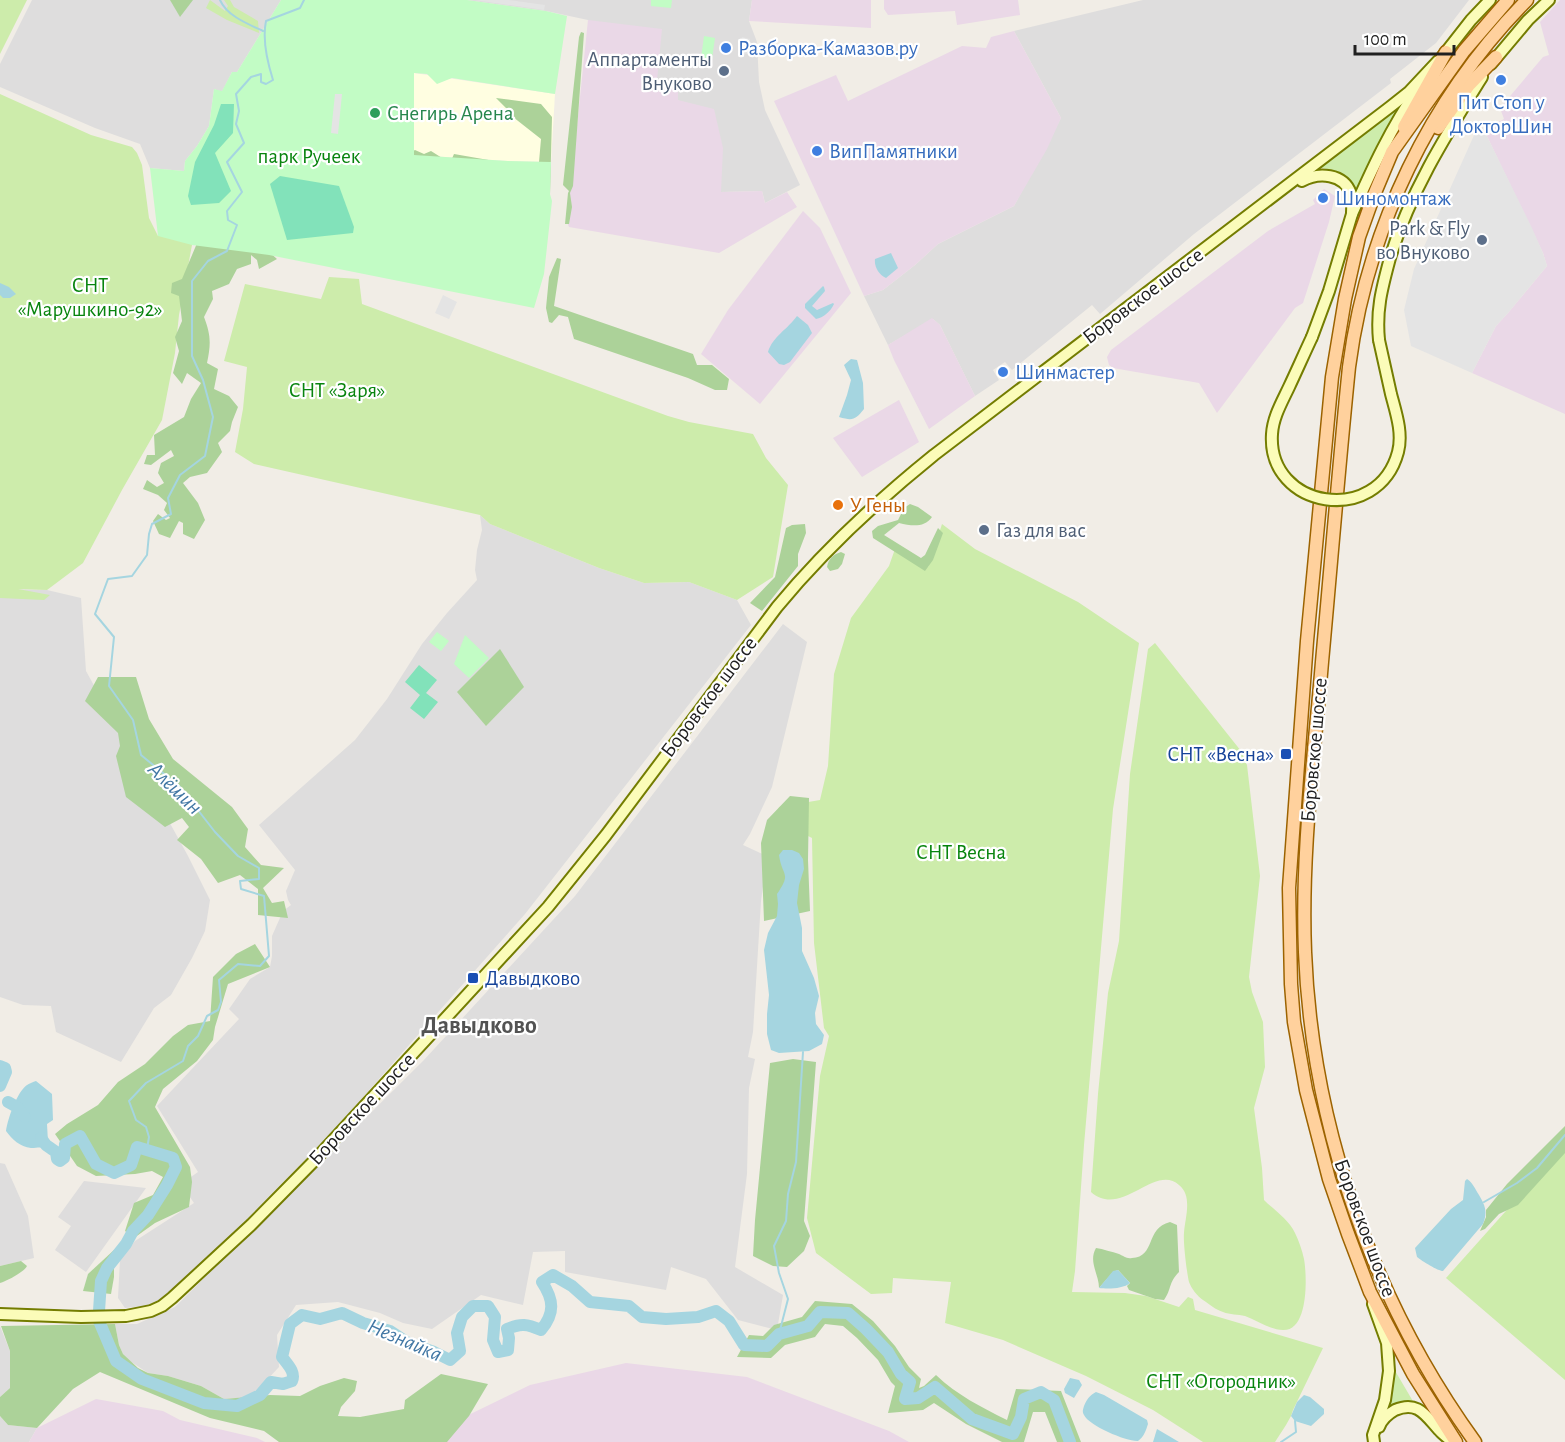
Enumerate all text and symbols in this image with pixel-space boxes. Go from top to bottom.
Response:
scale bar [1355,18,1454,56]
text: 100 m [1364,31,1407,49]
place label: Разборка-Камазов.ру [738,38,918,59]
marker: Разборка-Камазов.ру [719,41,733,55]
place label: Аппартаменты Внуково [587,49,712,94]
marker: Аппартаменты Внуково [717,64,731,78]
marker: Пит Стоп у ДокторШин [1494,73,1508,87]
place label: Пит Стоп у ДокторШин [1450,92,1552,137]
place label: Снегирь Арена [387,103,514,124]
marker: Снегирь Арена [368,106,382,120]
place label: ВипПамятники [829,141,958,162]
marker: ВипПамятники [810,144,824,158]
park label: парк Ручеек [258,146,361,167]
place label: Шиномонтаж [1335,188,1451,209]
marker: Шиномонтаж [1316,191,1330,205]
place label: Park & Fly во Внуково [1376,218,1470,263]
marker: Park & Fly во Внуково [1475,233,1489,247]
street label: Боровское шоссе [1079,244,1207,348]
park label: СНТ «Марушкино-92» [17,275,163,320]
place label: Шинмастер [1015,362,1115,383]
marker: Шинмастер [996,365,1010,379]
park label: СНТ «Заря» [289,380,385,401]
place label: У Гены [850,495,906,516]
marker: У Гены [831,498,845,512]
place label: Газ для вас [996,520,1086,541]
marker: Газ для вас [977,523,991,537]
street label: Боровское шоссе [657,633,761,761]
street label: Боровское шоссе [1297,677,1331,823]
place label: СНТ «Весна» [1167,744,1274,765]
marker: СНТ «Весна» [1279,747,1293,761]
water label: Алёшин [143,757,206,819]
park label: СНТ Весна [916,842,1006,863]
place label: Давыдково [485,968,580,989]
marker: Давыдково [466,971,480,985]
district label: Давыдково [421,1014,537,1038]
street label: Боровское шоссе [305,1049,419,1169]
street label: Боровское шоссе [1330,1156,1400,1300]
water label: Незнайка [365,1315,445,1365]
park label: СНТ «Огородник» [1146,1371,1296,1392]

